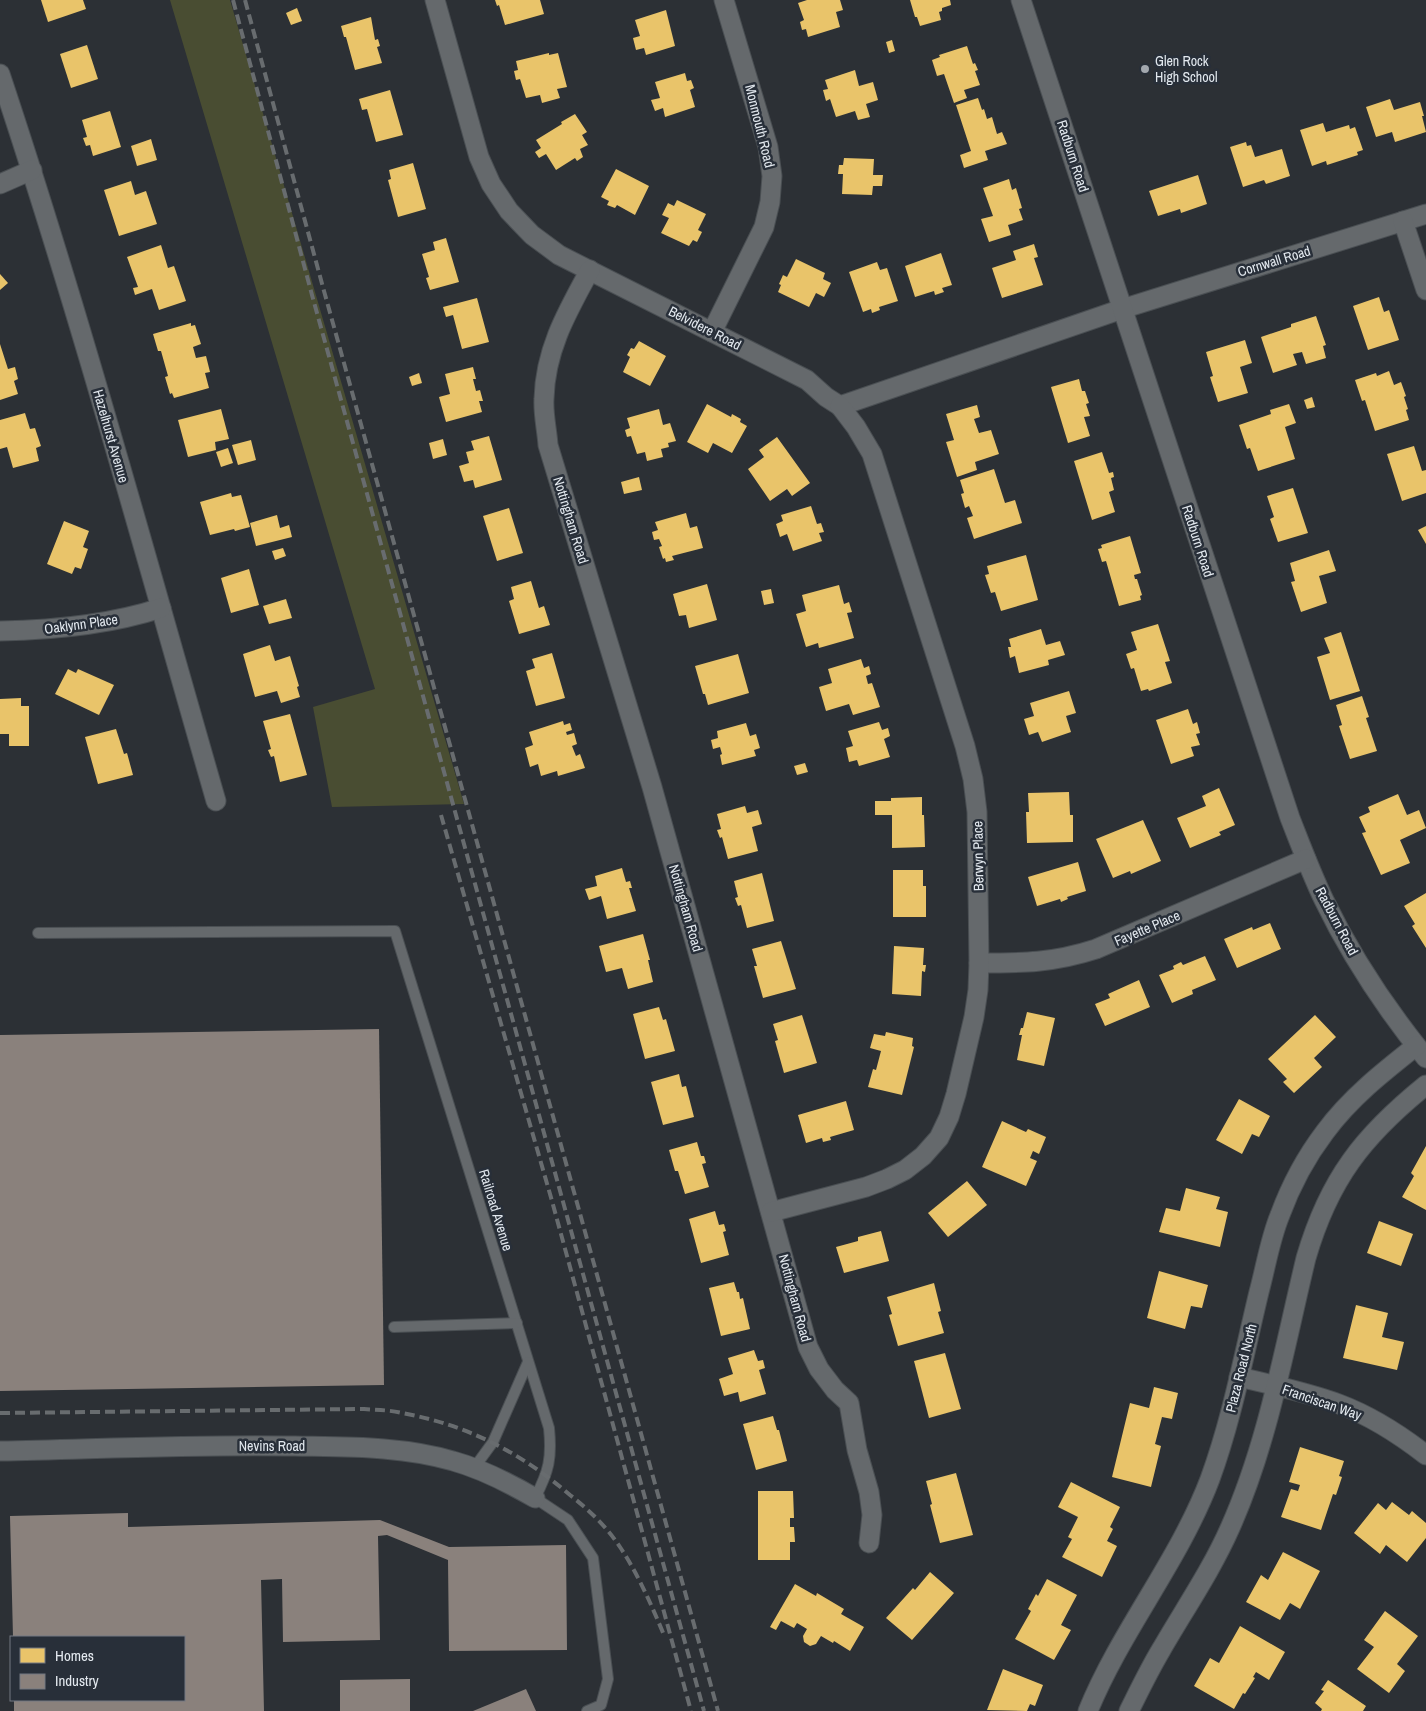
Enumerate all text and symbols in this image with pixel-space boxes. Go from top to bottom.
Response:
place label: Glen Rock High School [1155,52,1218,86]
marker: Glen Rock High School [1139,63,1151,75]
street label: Monmouth Road [741,83,779,169]
street label: Radburn Road [1053,118,1093,194]
street label: Cornwall Road [1235,241,1313,281]
street label: Belvidere Road [666,302,744,354]
street label: Hazelhurst Avenue [89,387,133,485]
street label: Nottingham Road [549,474,593,566]
street label: Radburn Road [1178,503,1218,579]
street label: Oaklynn Place [43,610,119,638]
street label: Berwyn Place [968,821,988,891]
street label: Nottingham Road [665,862,707,954]
street label: Radburn Road [1312,884,1362,958]
street label: Fayette Place [1111,906,1183,950]
street label: Railroad Avenue [475,1167,517,1253]
street label: Nottingham Road [775,1252,815,1344]
street label: Plaza Road North [1221,1322,1261,1414]
street label: Franciscan Way [1280,1380,1364,1424]
street label: Nevins Road [239,1437,305,1455]
legend [10,1636,185,1701]
text: Homes [55,1645,94,1666]
text: Industry [55,1670,100,1691]

